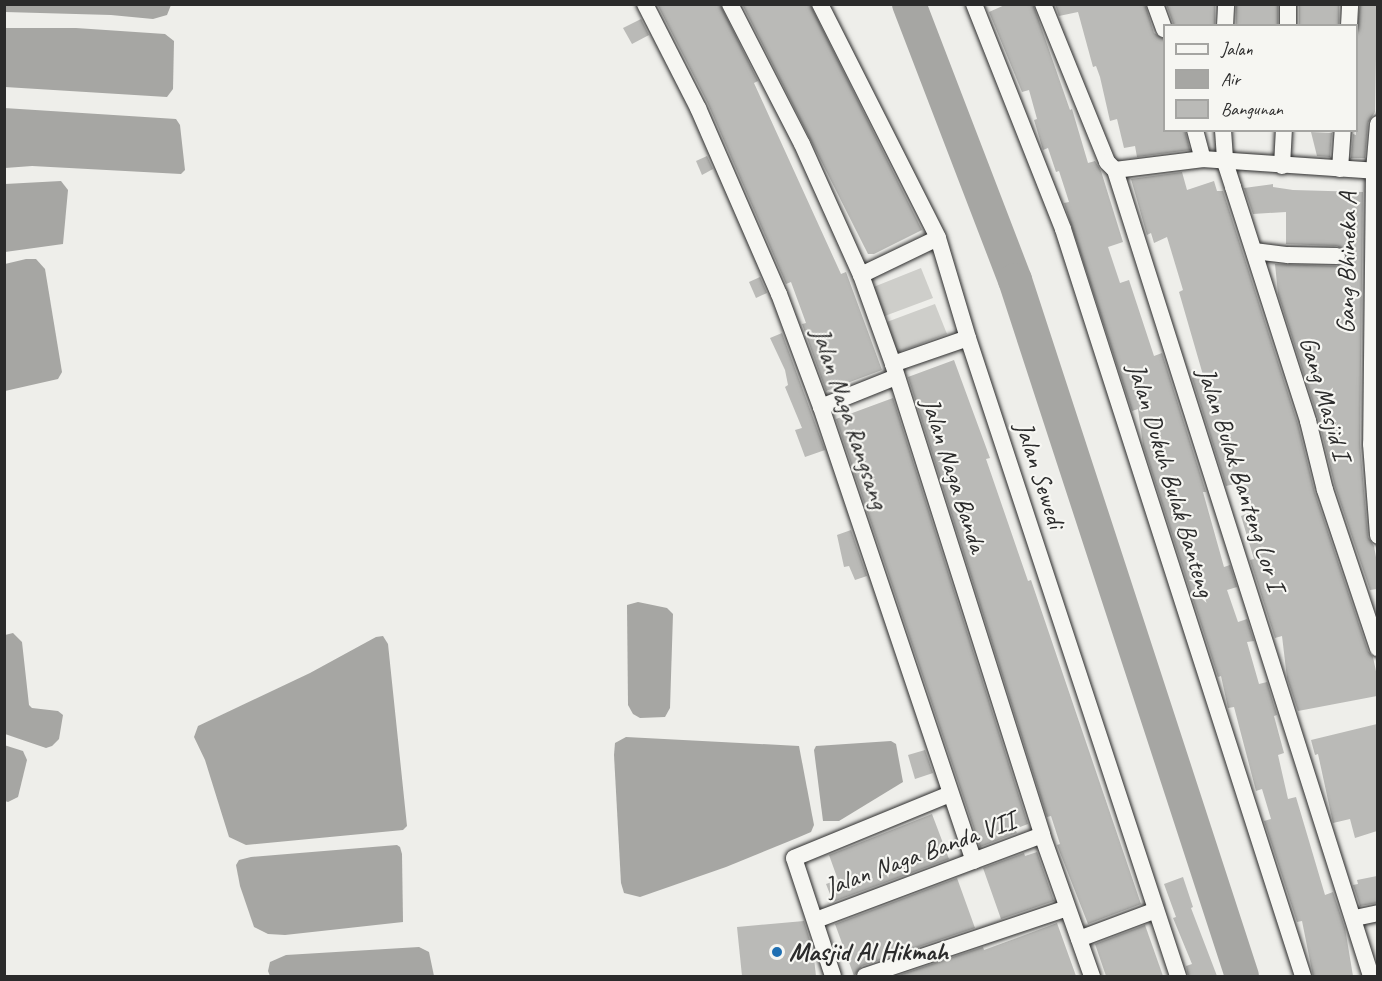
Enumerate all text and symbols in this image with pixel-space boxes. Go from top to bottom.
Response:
legend [1163,24,1358,132]
text: Jalan [1221,38,1253,60]
text: Air [1221,68,1240,90]
text: Bangunan [1221,98,1283,120]
street label: Gang Bhineka A [1330,192,1364,334]
street label: Jalan Naga Rangsang [804,323,896,513]
street label: Gang Masjid I [1292,333,1358,463]
street label: Jalan Dukuh Bulak Banteng [1121,359,1221,601]
street label: Jalan Bulak Banteng Lor I [1190,363,1292,595]
street label: Jalan Naga Banda [914,393,994,557]
street label: Jalan Sewedi [1008,418,1072,532]
street label: Jalan Naga Banda VII [820,805,1020,903]
place label: Masjid Al Hikmah [789,936,949,968]
marker: Masjid Al Hikmah [770,945,784,959]

